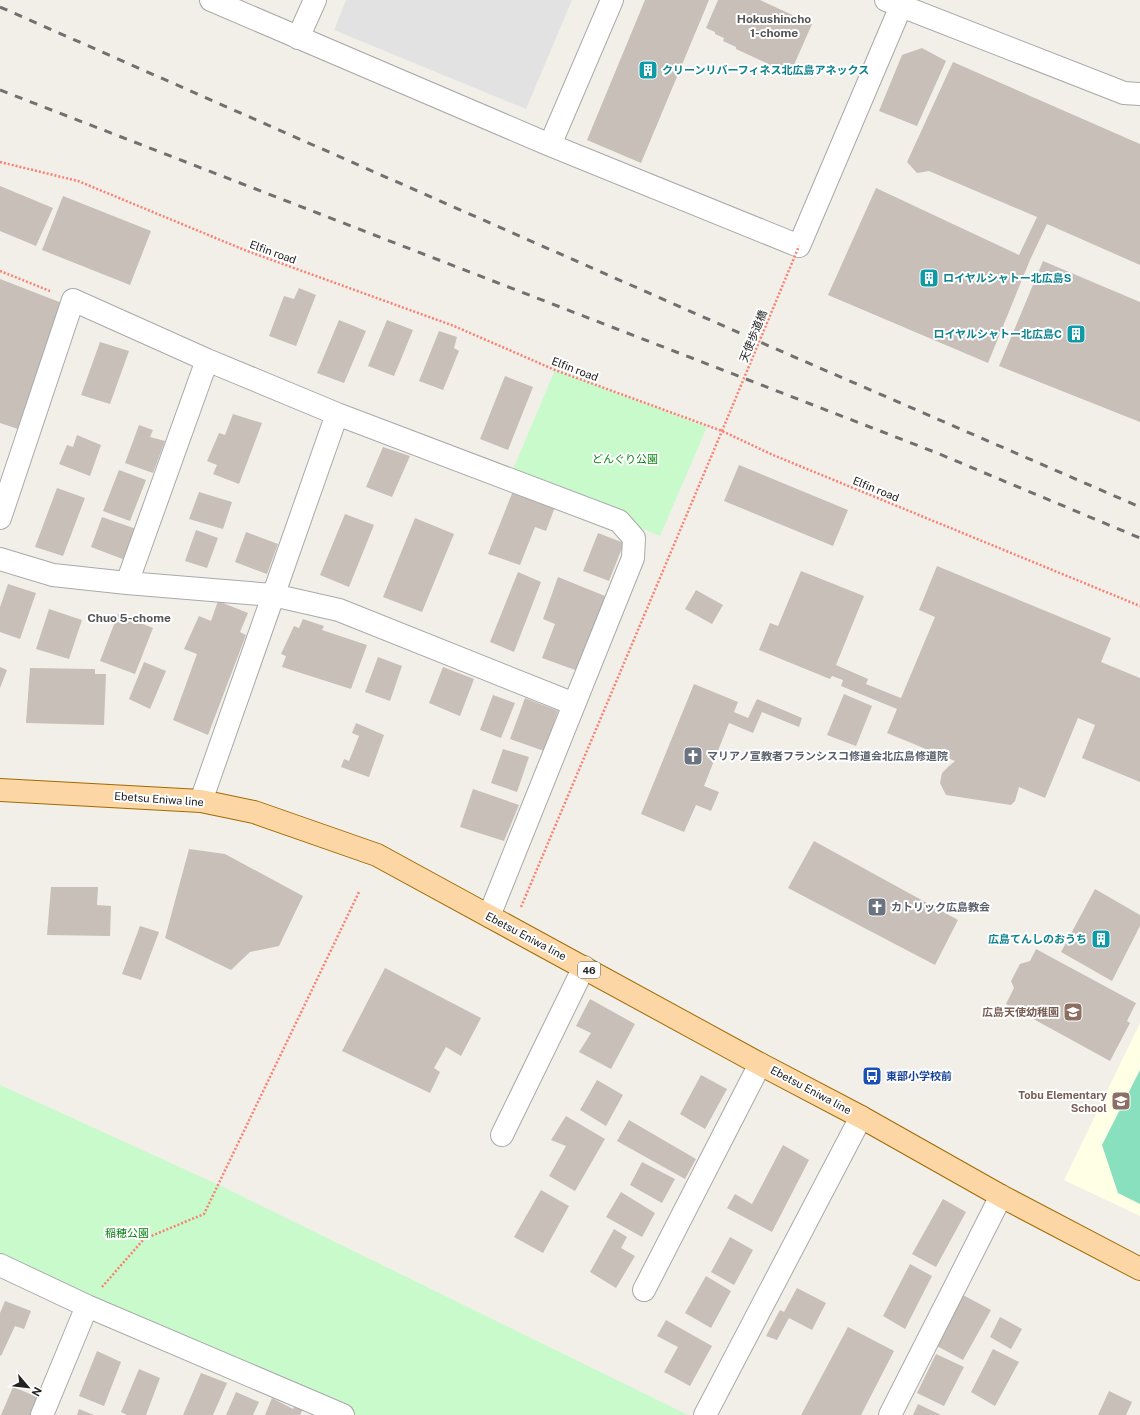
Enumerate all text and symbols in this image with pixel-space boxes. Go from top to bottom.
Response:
district label: Hokushincho 1-chome [737,12,811,40]
building icon: クリーンリバーフィネス北広島アネックス [637,59,659,81]
place label: クリーンリバーフィネス北広島アネックス [662,64,869,76]
street label: Elfin road [248,238,298,266]
building icon: ロイヤルシャトー北広島S [918,267,940,289]
place label: ロイヤルシャトー北広島S [943,272,1072,284]
street label: 天使歩道橋 [737,308,769,364]
building icon: ロイヤルシャトー北広島C [1065,323,1087,345]
place label: ロイヤルシャトー北広島C [933,328,1062,340]
street label: Elfin road [550,355,600,383]
park label: どんぐり公園 [592,453,658,465]
street label: Elfin road [851,474,901,504]
district label: Chuo 5-chome [87,611,171,625]
church icon: マリアノ宣教者フランシスコ修道会北広島修道院 [682,745,704,767]
place label: マリアノ宣教者フランシスコ修道会北広島修道院 [707,750,948,762]
street label: Ebetsu Eniwa line [114,790,204,808]
church icon: カトリック広島教会 [866,896,888,918]
place label: カトリック広島教会 [891,901,990,913]
street label: Ebetsu Eniwa line [484,910,568,962]
building icon: 広島てんしのおうち [1090,928,1112,950]
place label: 広島てんしのおうち [988,933,1087,945]
road number: 46 [578,962,600,978]
school or university icon: 広島天使幼稚園 [1062,1001,1084,1023]
place label: 広島天使幼稚園 [982,1006,1059,1018]
street label: Ebetsu Eniwa line [769,1064,853,1116]
bus stop icon: 東部小学校前 [861,1065,883,1087]
place label: 東部小学校前 [886,1070,952,1082]
place label: Tobu Elementary School [1018,1089,1108,1114]
school or university icon: Tobu Elementary School [1110,1090,1132,1112]
park label: 稲穂公園 [105,1227,149,1239]
north arrow [8,1367,48,1407]
text: N [30,1385,44,1398]

